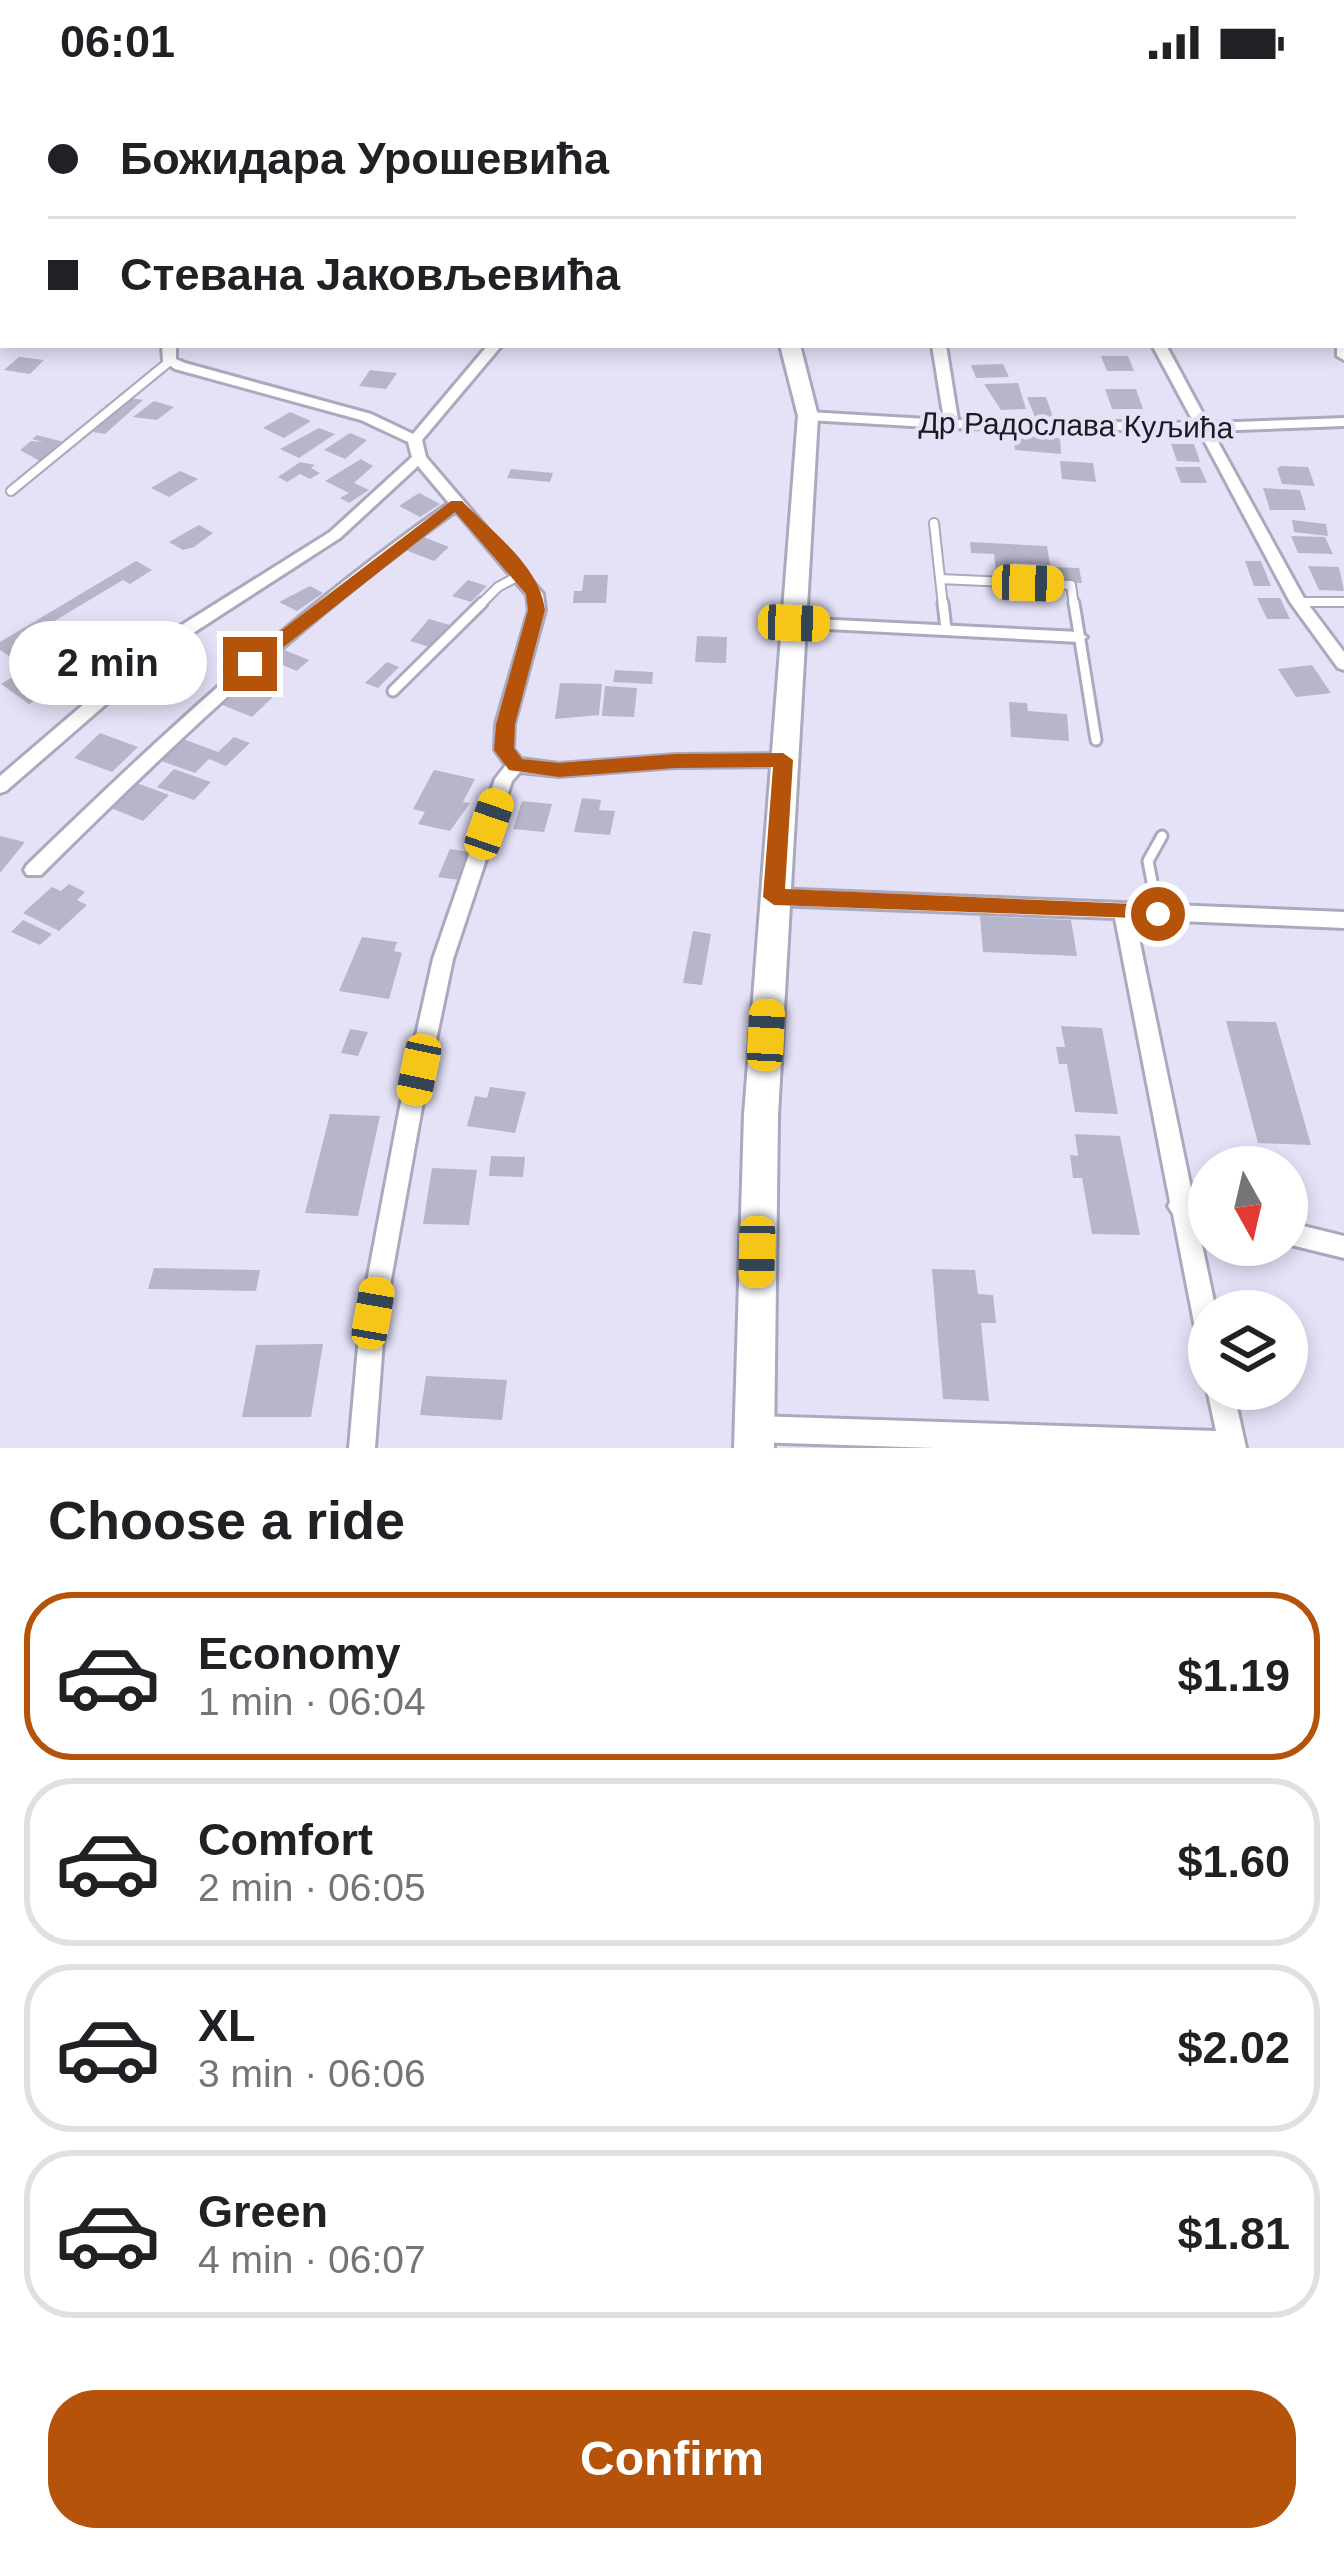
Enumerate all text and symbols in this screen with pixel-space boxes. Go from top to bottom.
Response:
text: 06:01 [60,16,175,67]
text: Божидара Урошевића [120,133,609,184]
text: Стевана Јаковљевића [120,249,620,300]
street label: Др Радослава Куљића [918,406,1234,444]
car [991,564,1065,602]
car [757,604,831,642]
callout: 2 min [10,622,208,706]
route end [223,637,277,691]
text: 2 min [57,641,159,684]
car [460,784,518,864]
route start [1131,887,1185,941]
car [746,998,786,1072]
car [394,1031,444,1109]
north arrow [1188,1146,1308,1266]
map controls [1188,1146,1308,1410]
car [738,1216,776,1288]
car [349,1274,397,1352]
button: layers [1188,1290,1308,1410]
text: Choose a ride [48,1490,405,1550]
icon: car [54,1622,162,1730]
text: Economy [198,1628,401,1679]
text: $1.19 [1177,1650,1290,1701]
text: 1 min · 06:04 [198,1680,426,1723]
icon: car [54,1808,162,1916]
text: Comfort [198,1814,373,1865]
text: $1.60 [1177,1836,1290,1887]
text: 2 min · 06:05 [198,1866,426,1909]
icon: car [54,1994,162,2102]
text: XL [198,2000,256,2051]
text: $2.02 [1177,2022,1290,2073]
text: 3 min · 06:06 [198,2052,426,2095]
icon: car [54,2180,162,2288]
text: Green [198,2186,328,2237]
text: $1.81 [1177,2208,1290,2259]
text: 4 min · 06:07 [198,2238,426,2281]
button: Confirm [48,2390,1296,2528]

